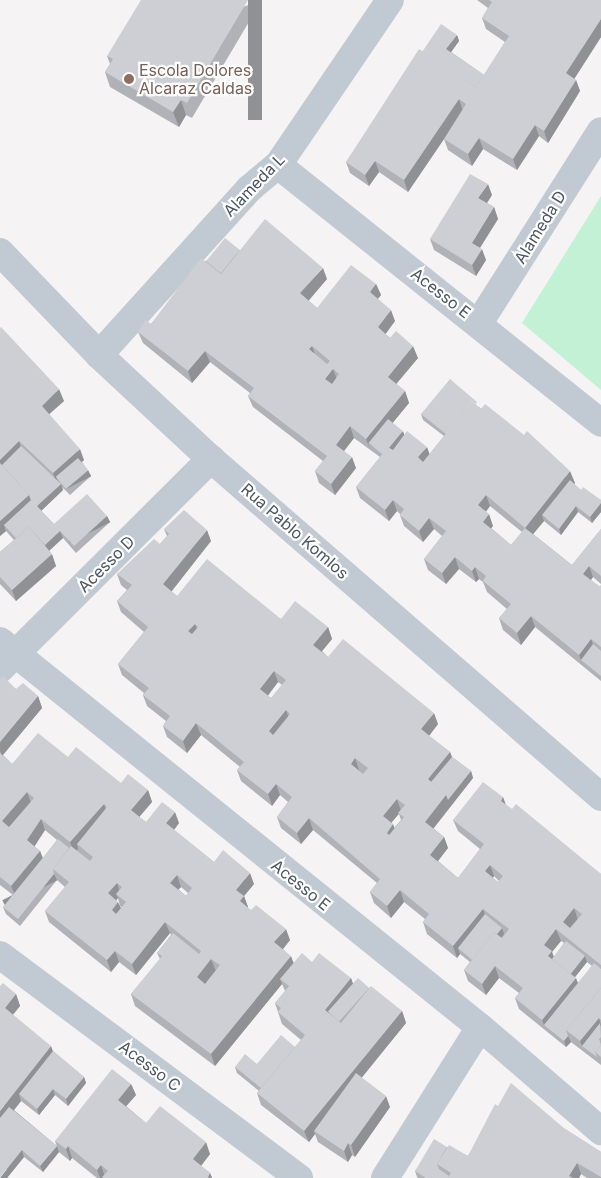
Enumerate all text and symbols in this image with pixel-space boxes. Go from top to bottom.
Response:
place label: Escola Dolores Alcaraz Caldas [139,60,252,98]
marker: Escola Dolores Alcaraz Caldas [123,73,135,85]
street label: Alameda L [219,150,289,220]
street label: Alameda D [510,187,570,267]
street label: Acesso E [407,264,475,322]
street label: Rua Pablo Komlos [237,479,353,583]
street label: Acesso D [74,532,138,596]
street label: Acesso E [268,855,334,915]
street label: Acesso C [115,1037,185,1095]

